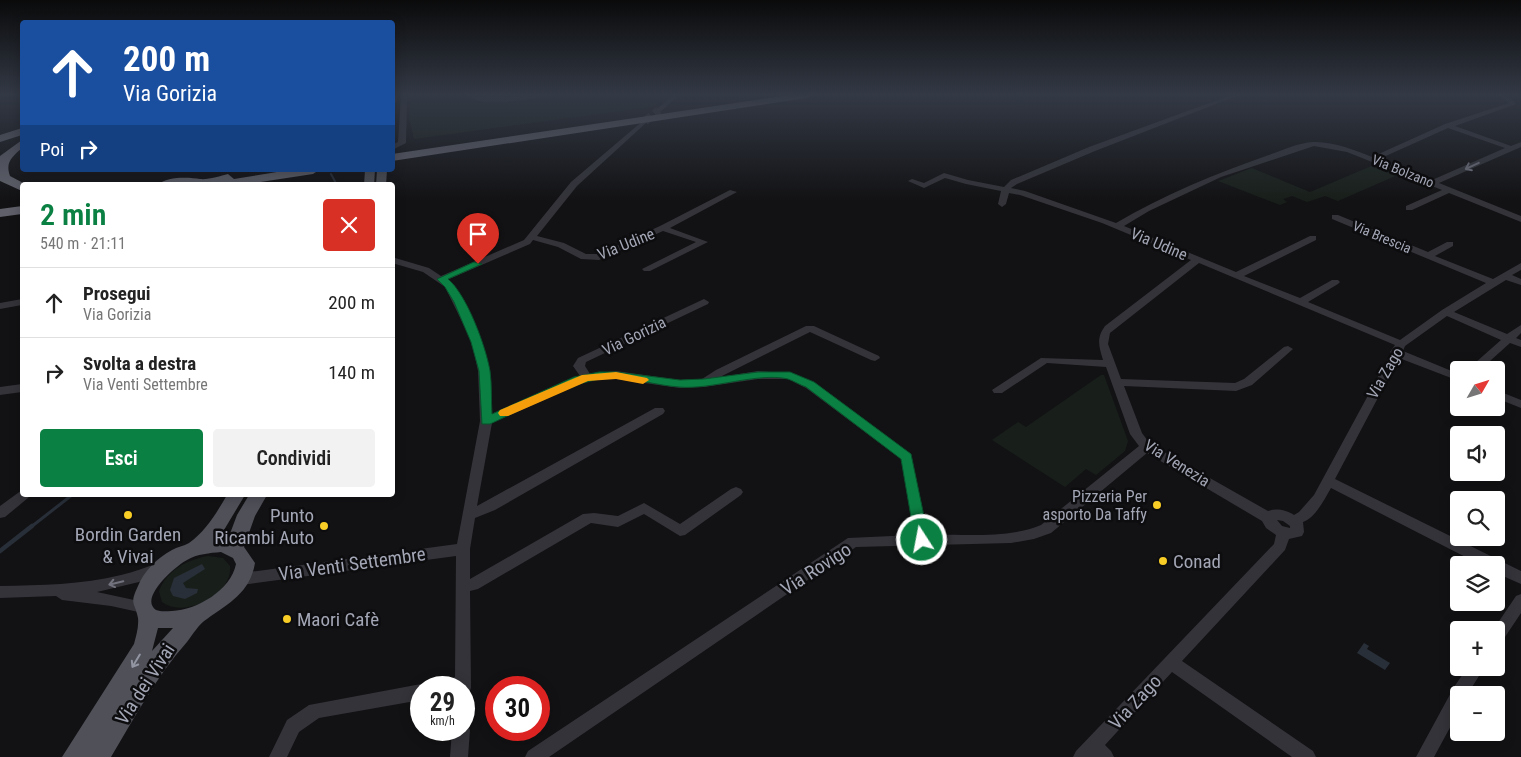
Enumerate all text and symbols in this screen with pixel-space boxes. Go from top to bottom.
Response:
text: 200 m [123,39,210,80]
icon: ahead [40,40,105,105]
text: Via Gorizia [123,81,217,106]
icon: right [74,135,102,163]
text: Poi [40,138,64,161]
street label: Via Bolzano [1370,151,1436,191]
one-way arrow [1465,161,1480,171]
text: 2 min [40,197,106,232]
button: close [323,199,375,251]
pin [457,213,499,264]
street label: Via Brescia [1350,218,1414,256]
icon: arrive [464,220,492,248]
street label: Via Udine [595,224,657,264]
street label: Via Udine [1128,224,1190,264]
text: 540 m · 21:11 [40,234,126,253]
text: Prosegui [83,282,151,305]
icon: ahead [40,289,68,317]
text: 200 m [328,291,375,314]
text: Via Gorizia [83,305,151,324]
street label: Via Gorizia [599,312,669,360]
street label: Via Zago [1363,344,1407,402]
text: Svolta a destra [83,352,196,375]
icon: right [40,359,68,387]
text: 140 m [328,361,375,384]
north arrow [1450,361,1505,416]
map controls [1450,361,1505,741]
text: Via Venti Settembre [83,375,208,394]
button: sound [1450,426,1505,481]
button: Esci [40,429,203,487]
button: Condividi [213,429,375,487]
street label: Via Venezia [1141,435,1213,491]
place label: Pizzeria Per asporto Da Taffy [1043,487,1147,524]
button: search [1450,491,1505,546]
marker: Pizzeria Per asporto Da Taffy [1151,499,1163,511]
place label: Punto Ricambi Auto [214,504,314,549]
marker: Bordin Garden & Vivai [122,509,134,521]
position arrow [895,513,947,565]
marker: Punto Ricambi Auto [318,520,330,532]
place label: Bordin Garden & Vivai [75,523,181,568]
street label: Via Rovigo [776,538,856,600]
street label: Via Venti Settembre [277,542,427,586]
place label: Conad [1173,550,1221,573]
marker: Conad [1157,555,1169,567]
button: layers [1450,556,1505,611]
one-way arrow [108,579,124,588]
place label: Maori Cafè [297,608,379,631]
marker: Maori Cafè [281,613,293,625]
button: + [1450,621,1505,676]
street label: Via dei Vivai [110,639,180,729]
one-way arrow [130,653,140,667]
street label: Via Zago [1104,670,1166,734]
speed limit sign: 30 [485,676,550,741]
button: − [1450,686,1505,741]
text: 29 [430,688,455,717]
text: km/h [430,714,455,728]

